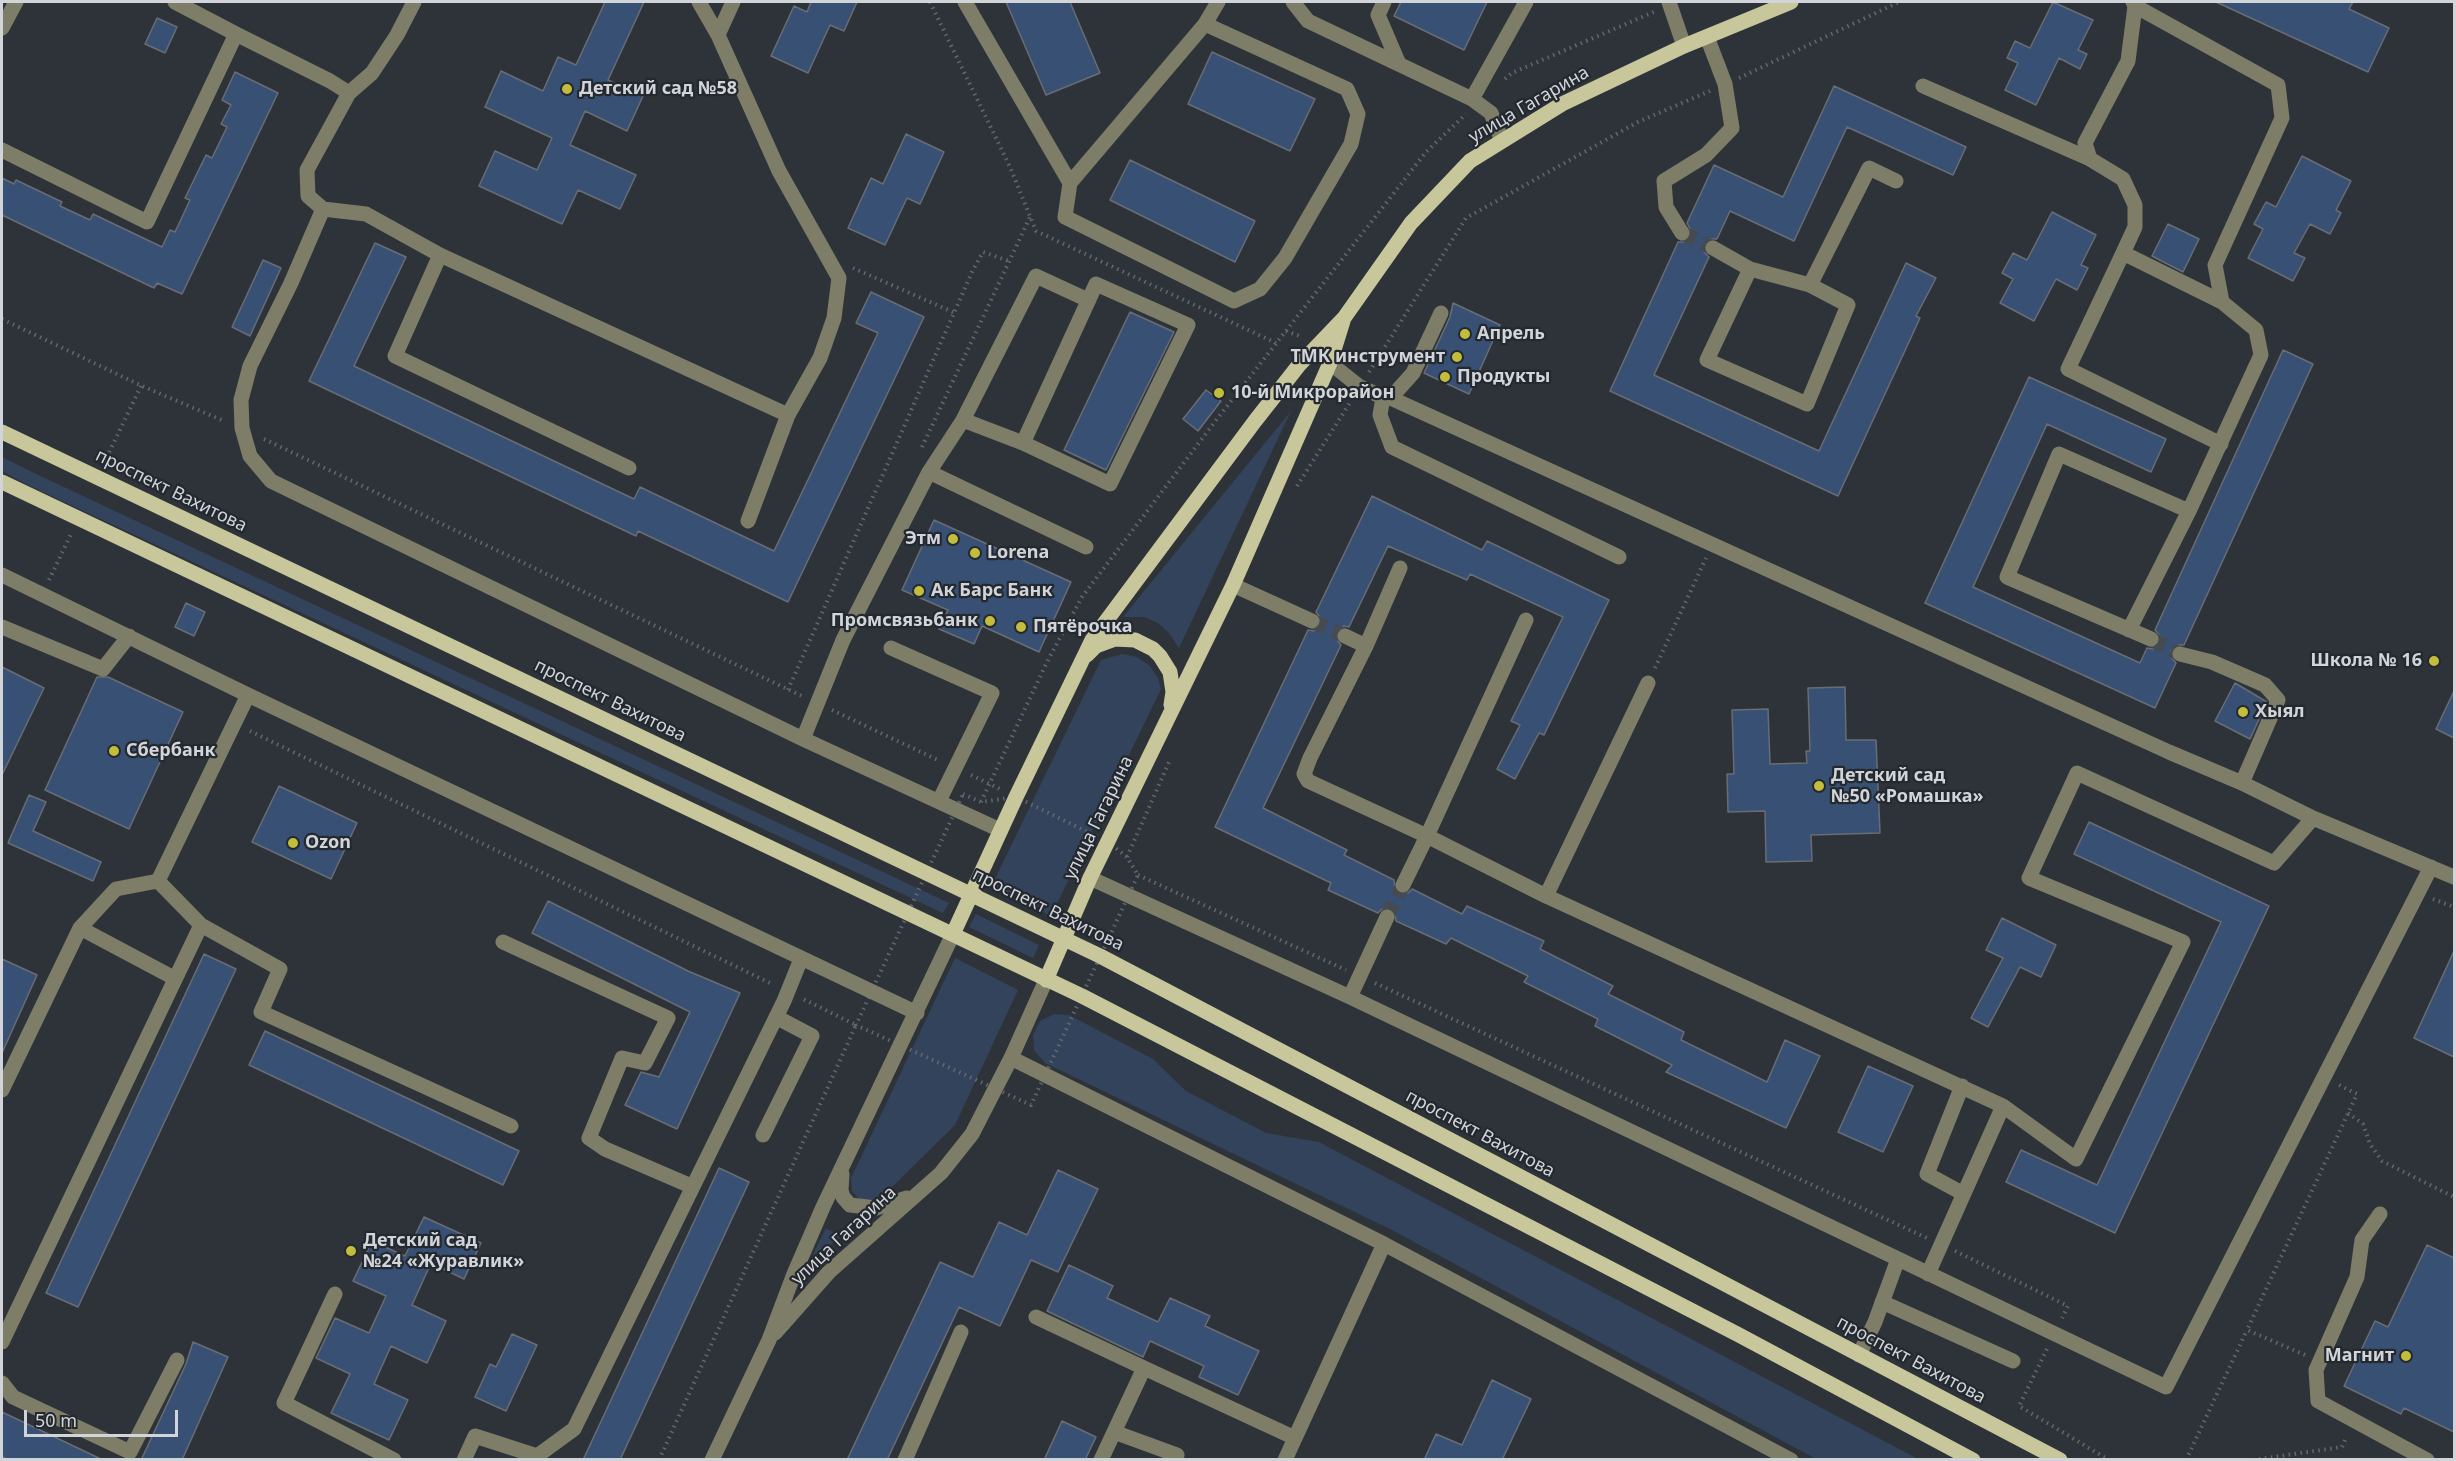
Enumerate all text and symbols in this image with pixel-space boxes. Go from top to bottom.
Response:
street label: улица Гагарина [1465,62,1593,148]
place label: Детский сад №58 [579,78,737,100]
marker: Детский сад №58 [560,82,574,96]
place label: Апрель [1477,323,1545,345]
marker: Апрель [1458,327,1472,341]
place label: ТМК инструмент [1290,346,1445,368]
marker: ТМК инструмент [1450,350,1464,364]
place label: Продукты [1457,366,1550,388]
marker: Продукты [1438,370,1452,384]
place label: 10-й Микрорайон [1231,382,1394,404]
marker: 10-й Микрорайон [1212,386,1226,400]
street label: проспект Вахитова [92,445,250,537]
place label: Этм [905,528,941,550]
marker: Этм [946,532,960,546]
place label: Lorena [987,542,1049,564]
marker: Lorena [968,546,982,560]
place label: Ак Барс Банк [931,580,1052,602]
marker: Ак Барс Банк [912,584,926,598]
place label: Промсвязьбанк [831,610,978,632]
marker: Промсвязьбанк [983,614,997,628]
place label: Пятёрочка [1033,616,1132,638]
marker: Пятёрочка [1014,620,1028,634]
place label: Школа № 16 [2310,650,2422,672]
marker: Школа № 16 [2427,654,2441,668]
street label: проспект Вахитова [531,655,689,747]
place label: Хыял [2255,701,2304,723]
marker: Хыял [2236,705,2250,719]
place label: Сбербанк [126,740,216,762]
marker: Сбербанк [107,744,121,758]
street label: улица Гагарина [1060,752,1138,884]
place label: Детский сад №50 «Ромашка» [1831,765,1983,808]
marker: Детский сад №50 «Ромашка» [1812,779,1826,793]
place label: Ozon [305,832,351,854]
marker: Ozon [286,836,300,850]
street label: проспект Вахитова [969,864,1127,956]
street label: проспект Вахитова [1402,1086,1558,1182]
street label: улица Гагарина [787,1182,901,1290]
place label: Детский сад №24 «Журавлик» [363,1230,524,1272]
marker: Детский сад №24 «Журавлик» [344,1244,358,1258]
street label: проспект Вахитова [1833,1312,1989,1408]
place label: Магнит [2325,1345,2394,1367]
marker: Магнит [2399,1349,2413,1363]
scale bar [27,1398,182,1436]
text: 50 m [35,1408,77,1432]

